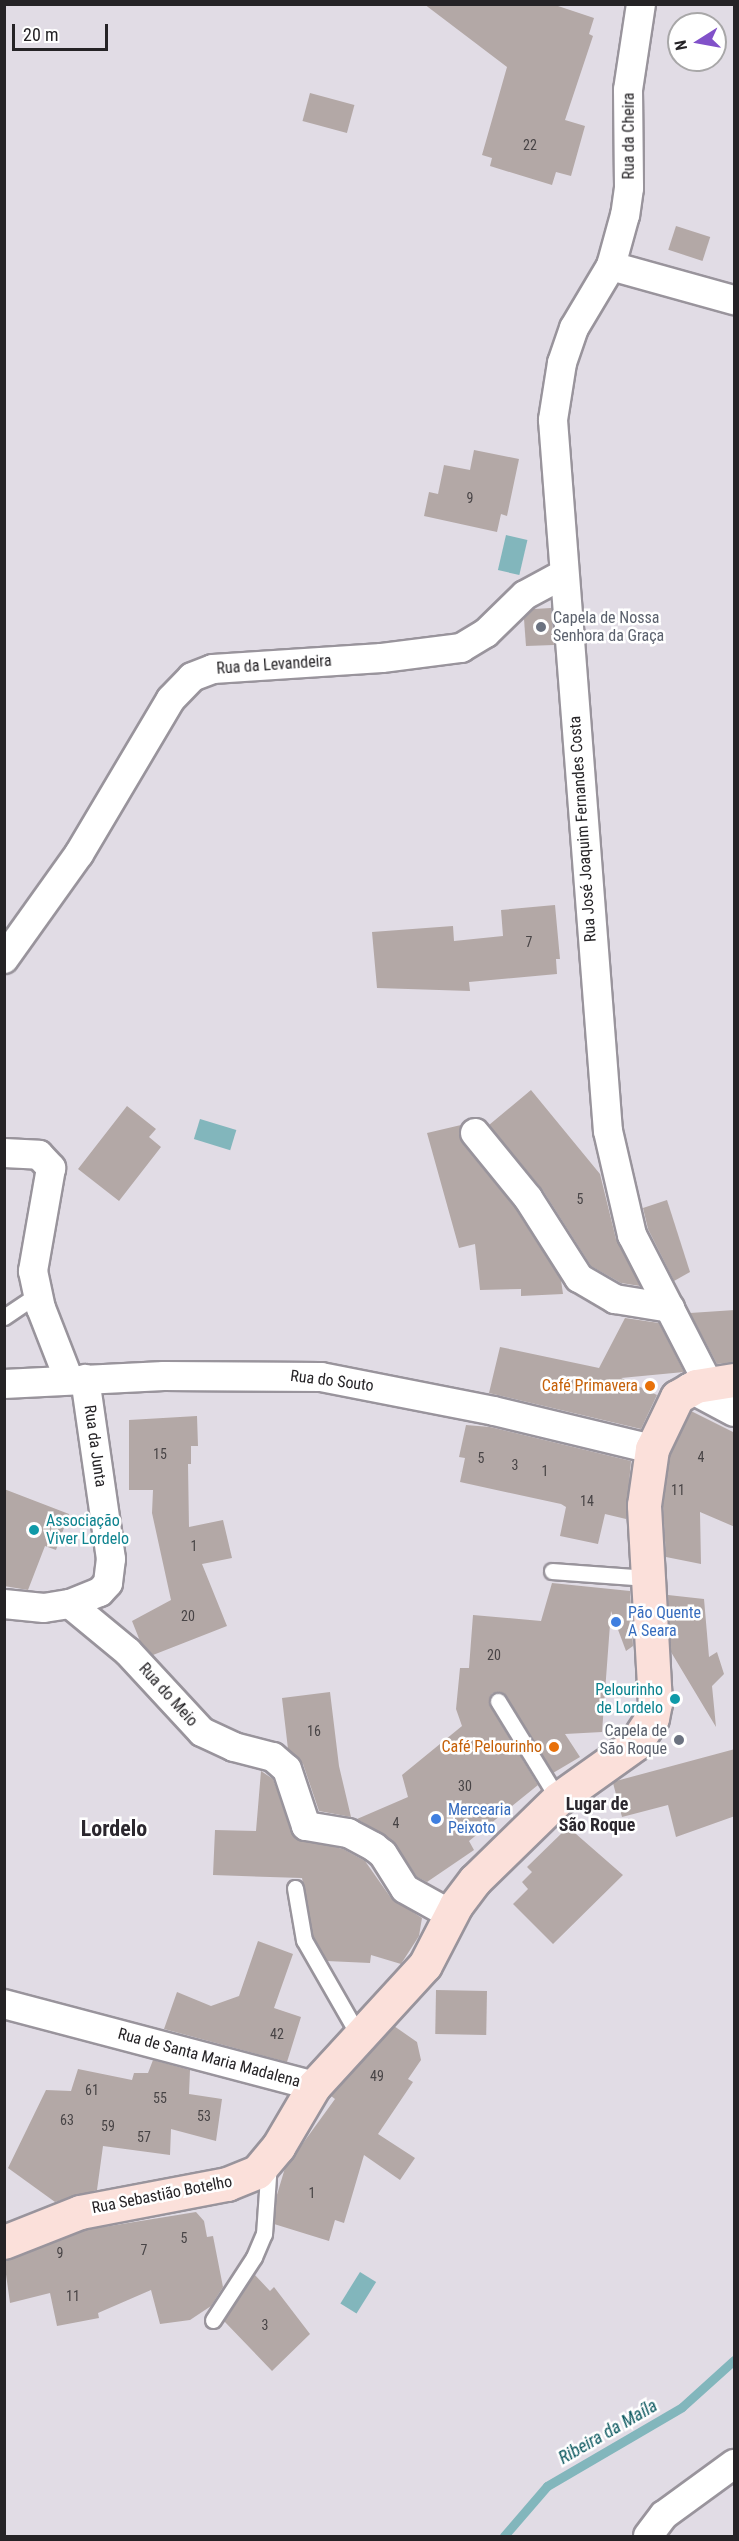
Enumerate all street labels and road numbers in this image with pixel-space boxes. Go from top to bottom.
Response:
street label: Rua da Cheira [619,92,639,180]
street label: Rua da Levandeira [216,651,332,679]
street label: Rua José Joaquim Fernandes Costa [566,715,600,943]
street label: Rua do Souto [289,1366,375,1396]
street label: Rua da Junta [80,1404,110,1488]
street label: Rua do Meio [135,1659,201,1731]
street label: Rua de Santa Maria Madalena [116,2024,302,2092]
street label: Rua Sebastião Botelho [90,2172,234,2218]

